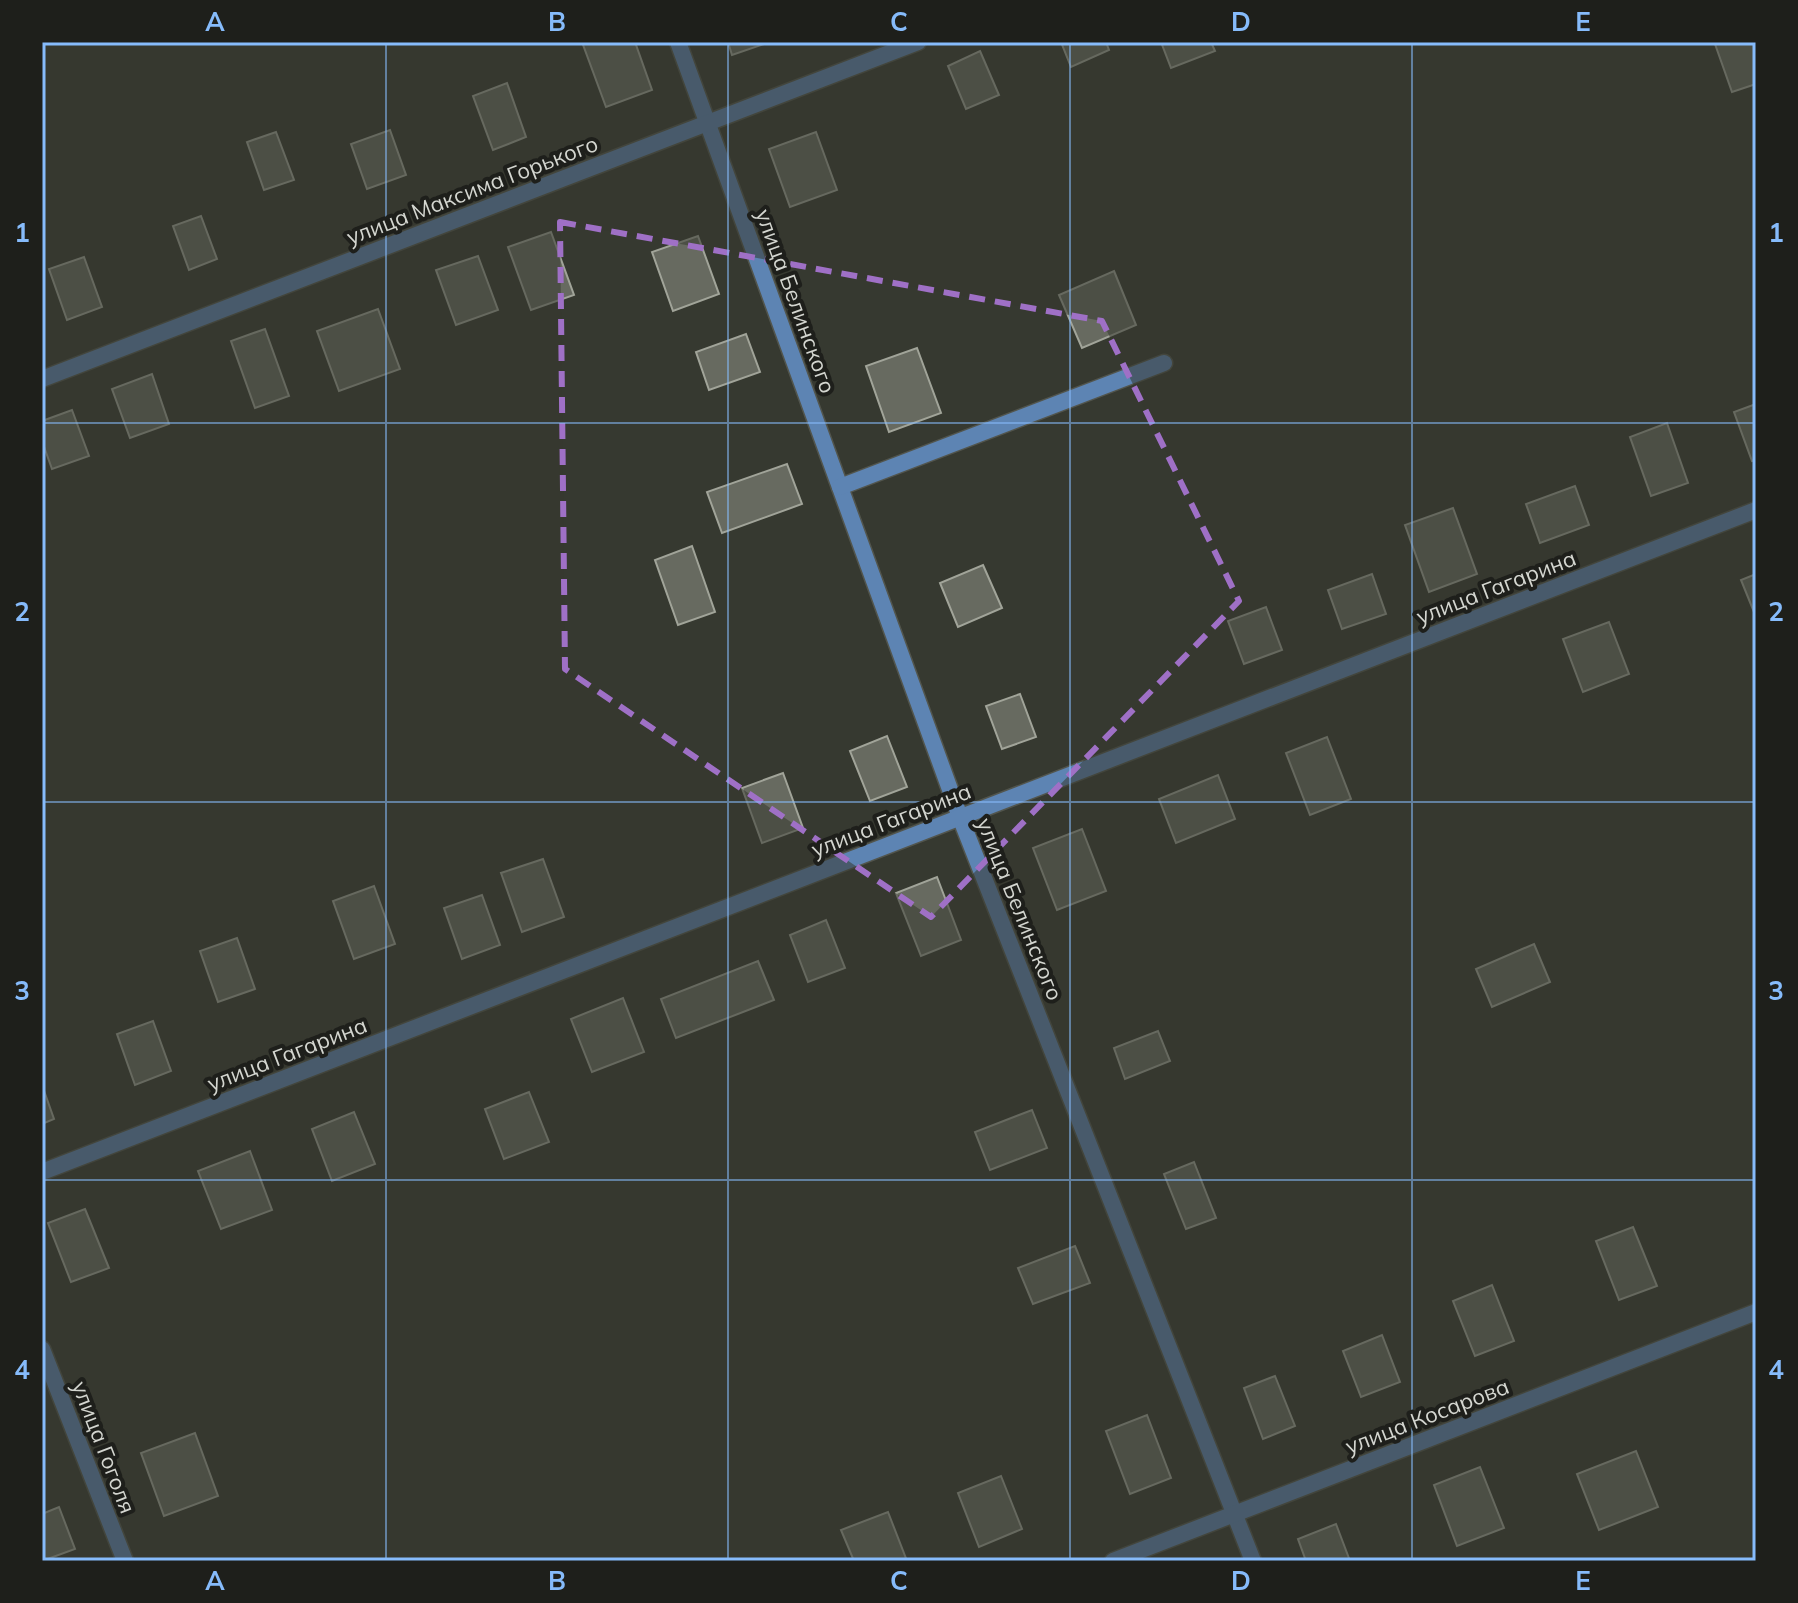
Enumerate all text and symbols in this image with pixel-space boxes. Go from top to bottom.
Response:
text: A [205,5,225,38]
text: B [548,5,566,38]
text: C [890,5,908,38]
text: D [1231,5,1251,38]
text: E [1575,5,1591,38]
street label: улица Максима Горького [342,129,602,251]
street label: улица Белинского [750,205,842,397]
text: 1 [14,216,30,249]
text: 1 [1768,216,1784,249]
street label: улица Гагарина [1412,544,1580,630]
text: 2 [14,595,30,628]
text: 2 [1768,595,1784,628]
street label: улица Гагарина [807,777,975,863]
street label: улица Белинского [971,814,1069,1004]
text: 3 [14,974,30,1007]
text: 3 [1768,974,1784,1007]
street label: улица Гагарина [203,1011,371,1097]
text: 4 [14,1353,30,1386]
text: 4 [1768,1353,1784,1386]
street label: улица Косарова [1341,1372,1513,1460]
street label: улица Гоголя [66,1377,142,1517]
text: A [205,1564,225,1597]
text: B [548,1564,566,1597]
text: C [890,1564,908,1597]
text: D [1231,1564,1251,1597]
text: E [1575,1564,1591,1597]

